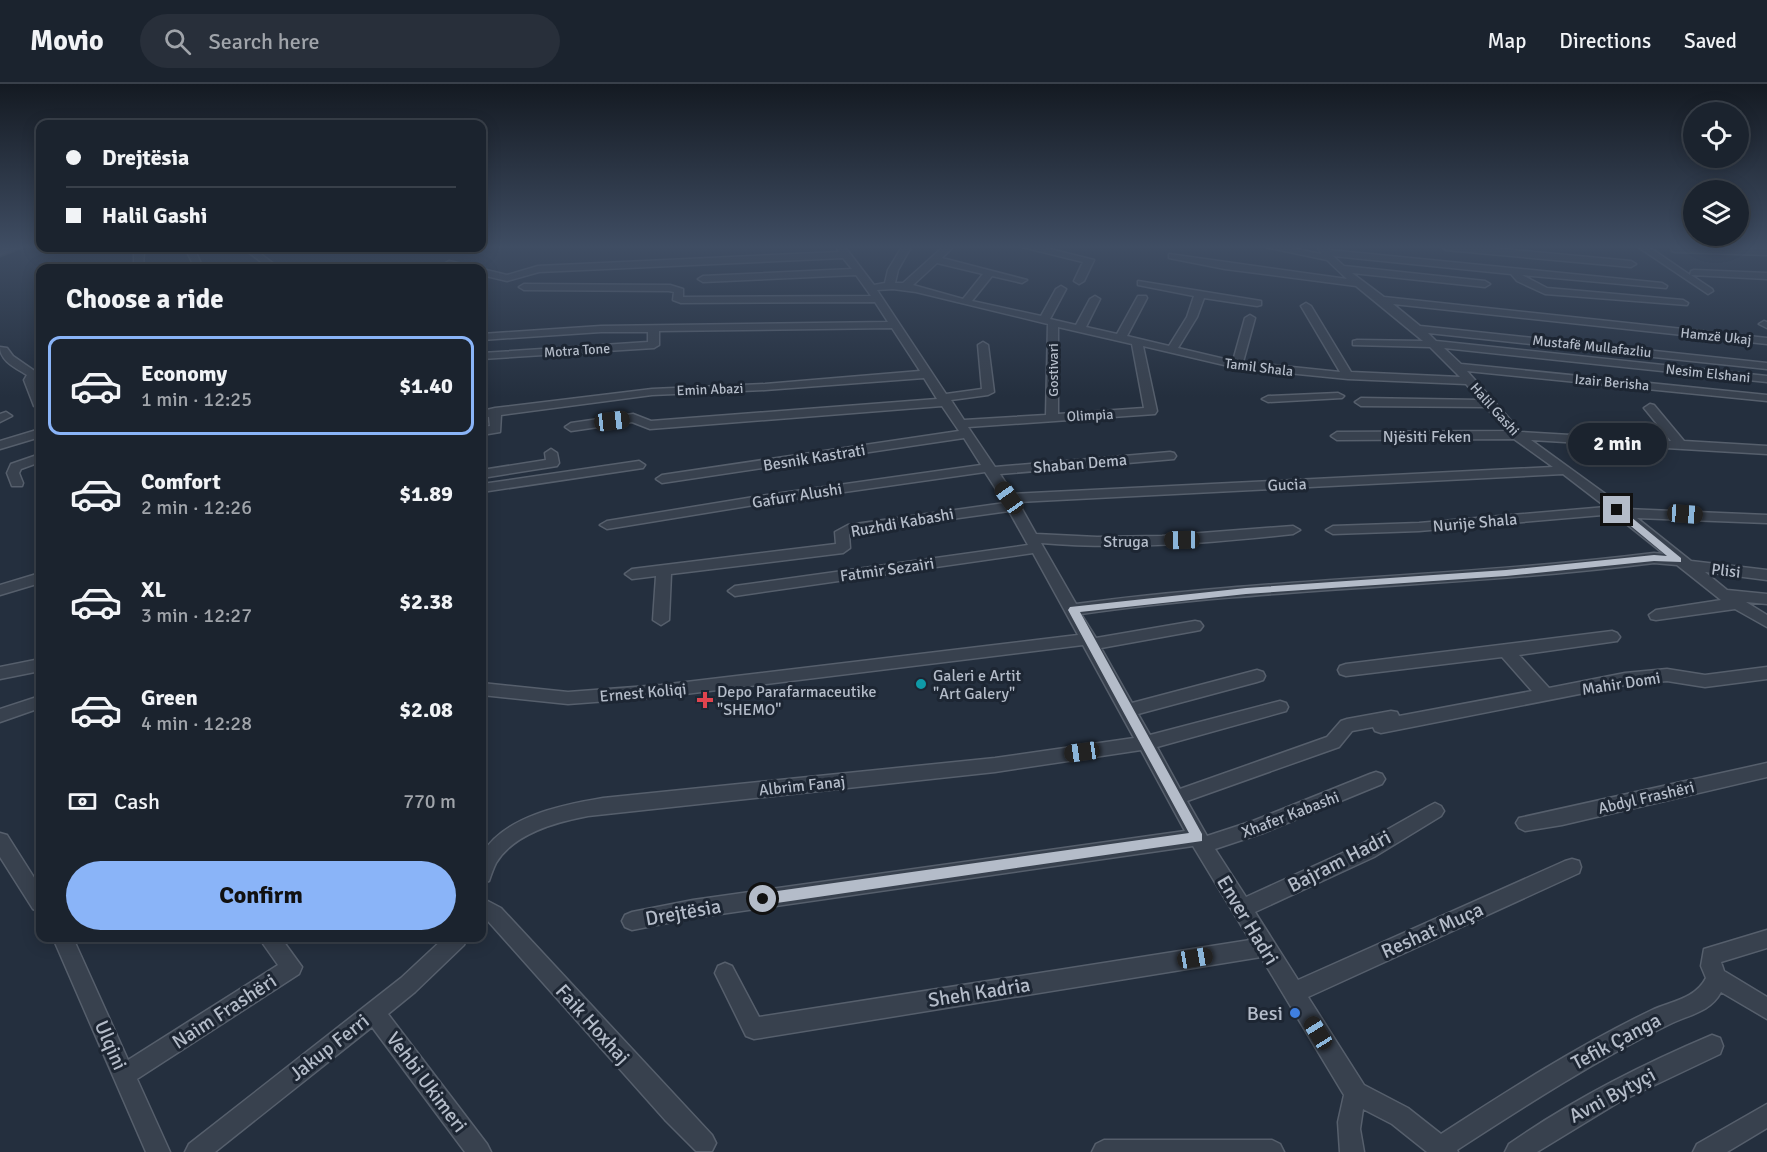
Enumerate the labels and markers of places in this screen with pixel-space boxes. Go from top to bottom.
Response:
place label: Galeri e Artit "Art Galery" [933,666,1021,704]
marker: Galeri e Artit "Art Galery" [914,677,928,691]
place label: Depo Parafarmaceutike "SHEMO" [717,682,877,720]
marker: Depo Parafarmaceutike "SHEMO" [698,693,712,707]
place label: Besi [1247,1001,1283,1026]
marker: Besi [1288,1006,1302,1020]

